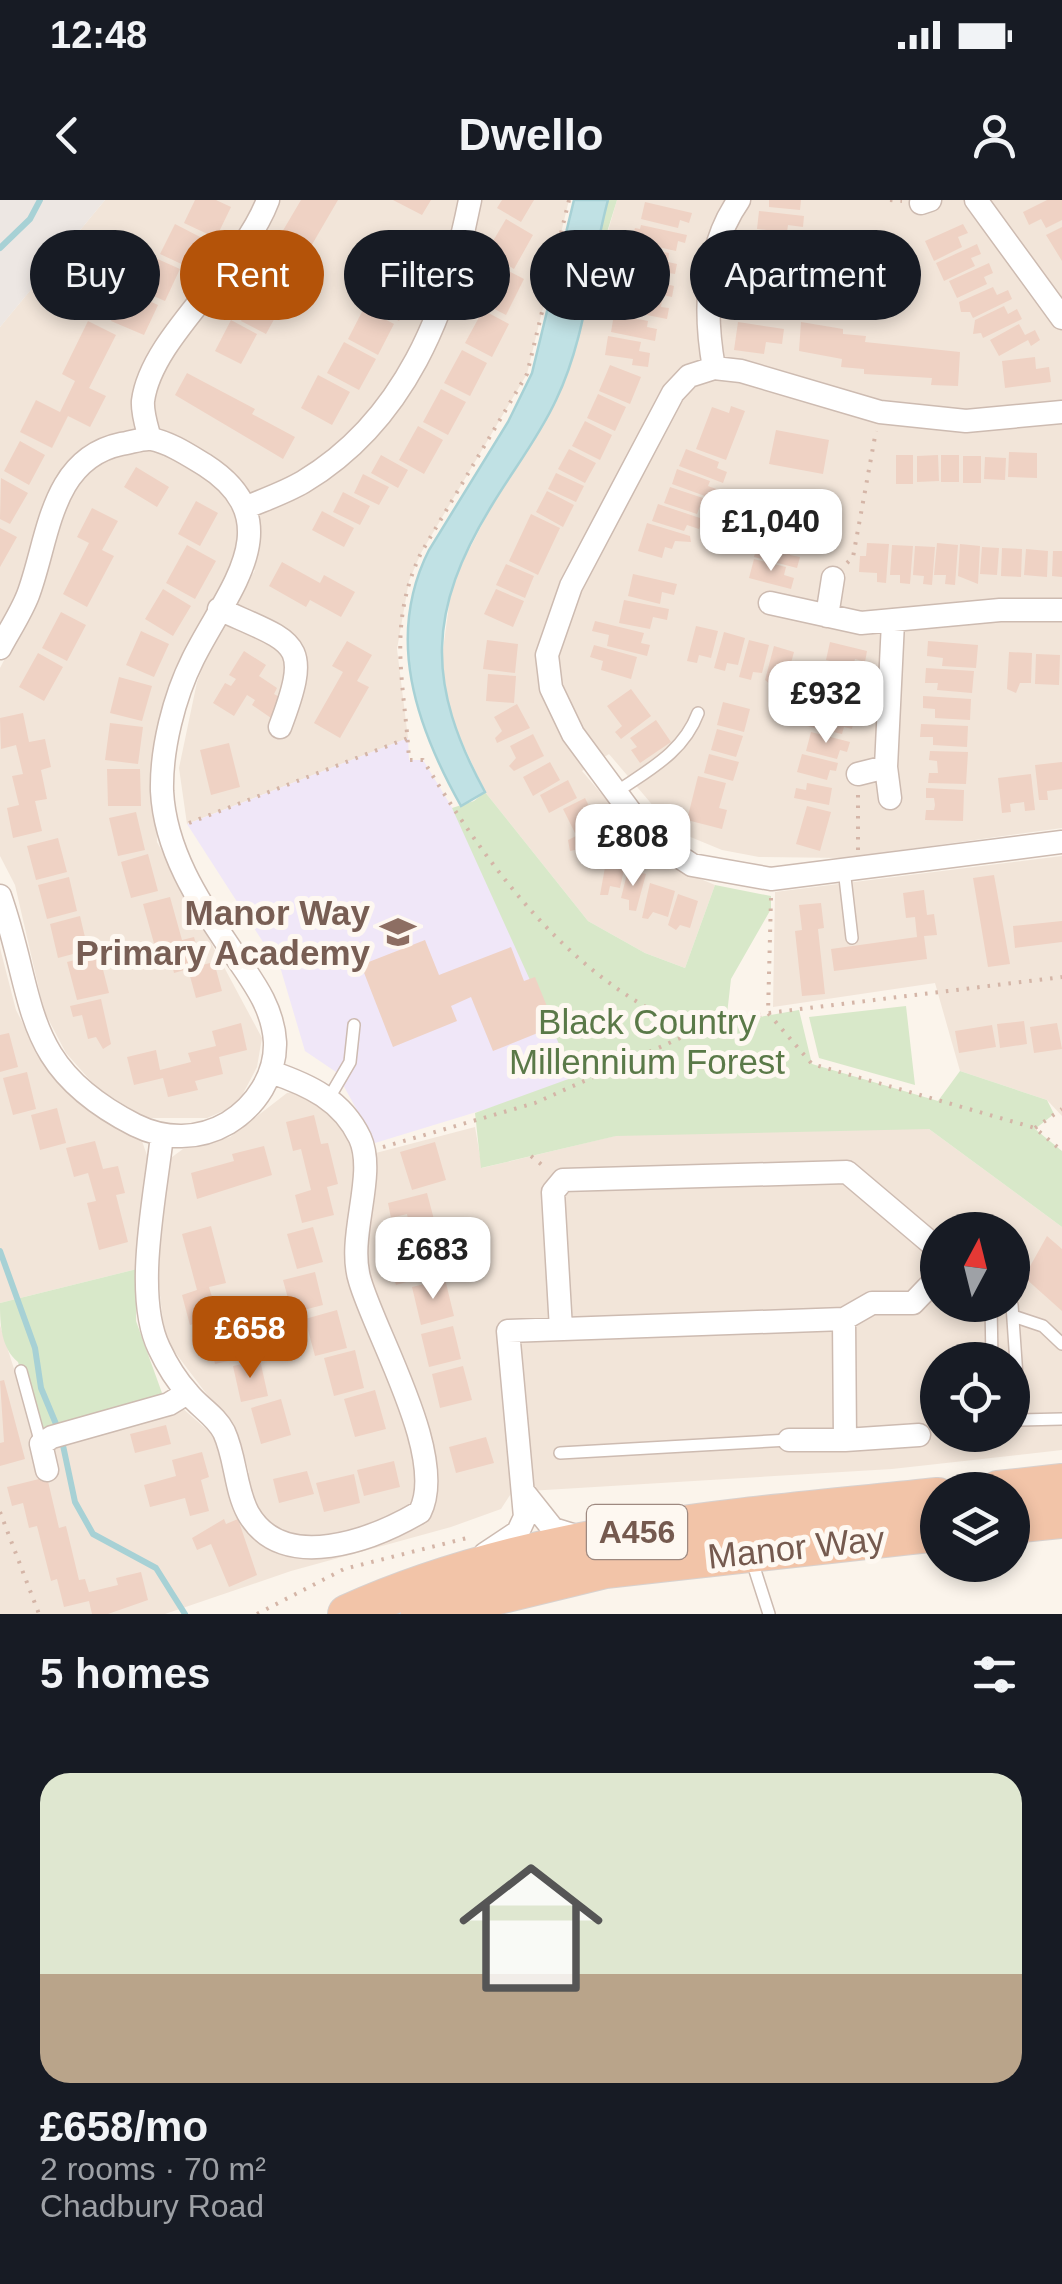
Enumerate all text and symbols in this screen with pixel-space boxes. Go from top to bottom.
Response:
text: 12:48 [50,14,147,56]
icon: back [40,108,95,163]
icon: person [967,108,1022,163]
text: Dwello [458,109,604,160]
chip: Buy [30,230,160,320]
chip: Rent [180,230,324,320]
chip: Filters [344,230,510,320]
chip: New [530,230,670,320]
chip: Apartment [690,230,921,320]
pin: £1,040 [690,489,852,574]
text: £1,040 [722,503,820,539]
pin: £932 [767,661,885,746]
text: £932 [790,675,862,711]
pin: £808 [574,804,692,889]
text: £808 [597,818,669,854]
place label: Manor Way Primary Academy [76,893,371,972]
school or university icon: Manor Way Primary Academy [379,913,417,951]
park label: Black Country Millennium Forest [509,1002,785,1081]
north arrow [920,1212,1030,1322]
map controls [920,1212,1030,1582]
pin: £683 [374,1217,492,1302]
text: £683 [397,1231,469,1267]
pin: £658 [191,1296,309,1381]
text: £658 [214,1310,286,1346]
button: locate [920,1342,1030,1452]
button: layers [920,1472,1030,1582]
road number: A456 [587,1505,687,1559]
street label: Manor Way [706,1518,887,1576]
icon: filters [967,1647,1022,1702]
text: 5 homes [40,1650,210,1697]
icon: home [441,1838,621,2018]
text: £658/mo [40,2103,208,2150]
text: 2 rooms · 70 m² [40,2151,266,2187]
text: Chadbury Road [40,2188,264,2224]

